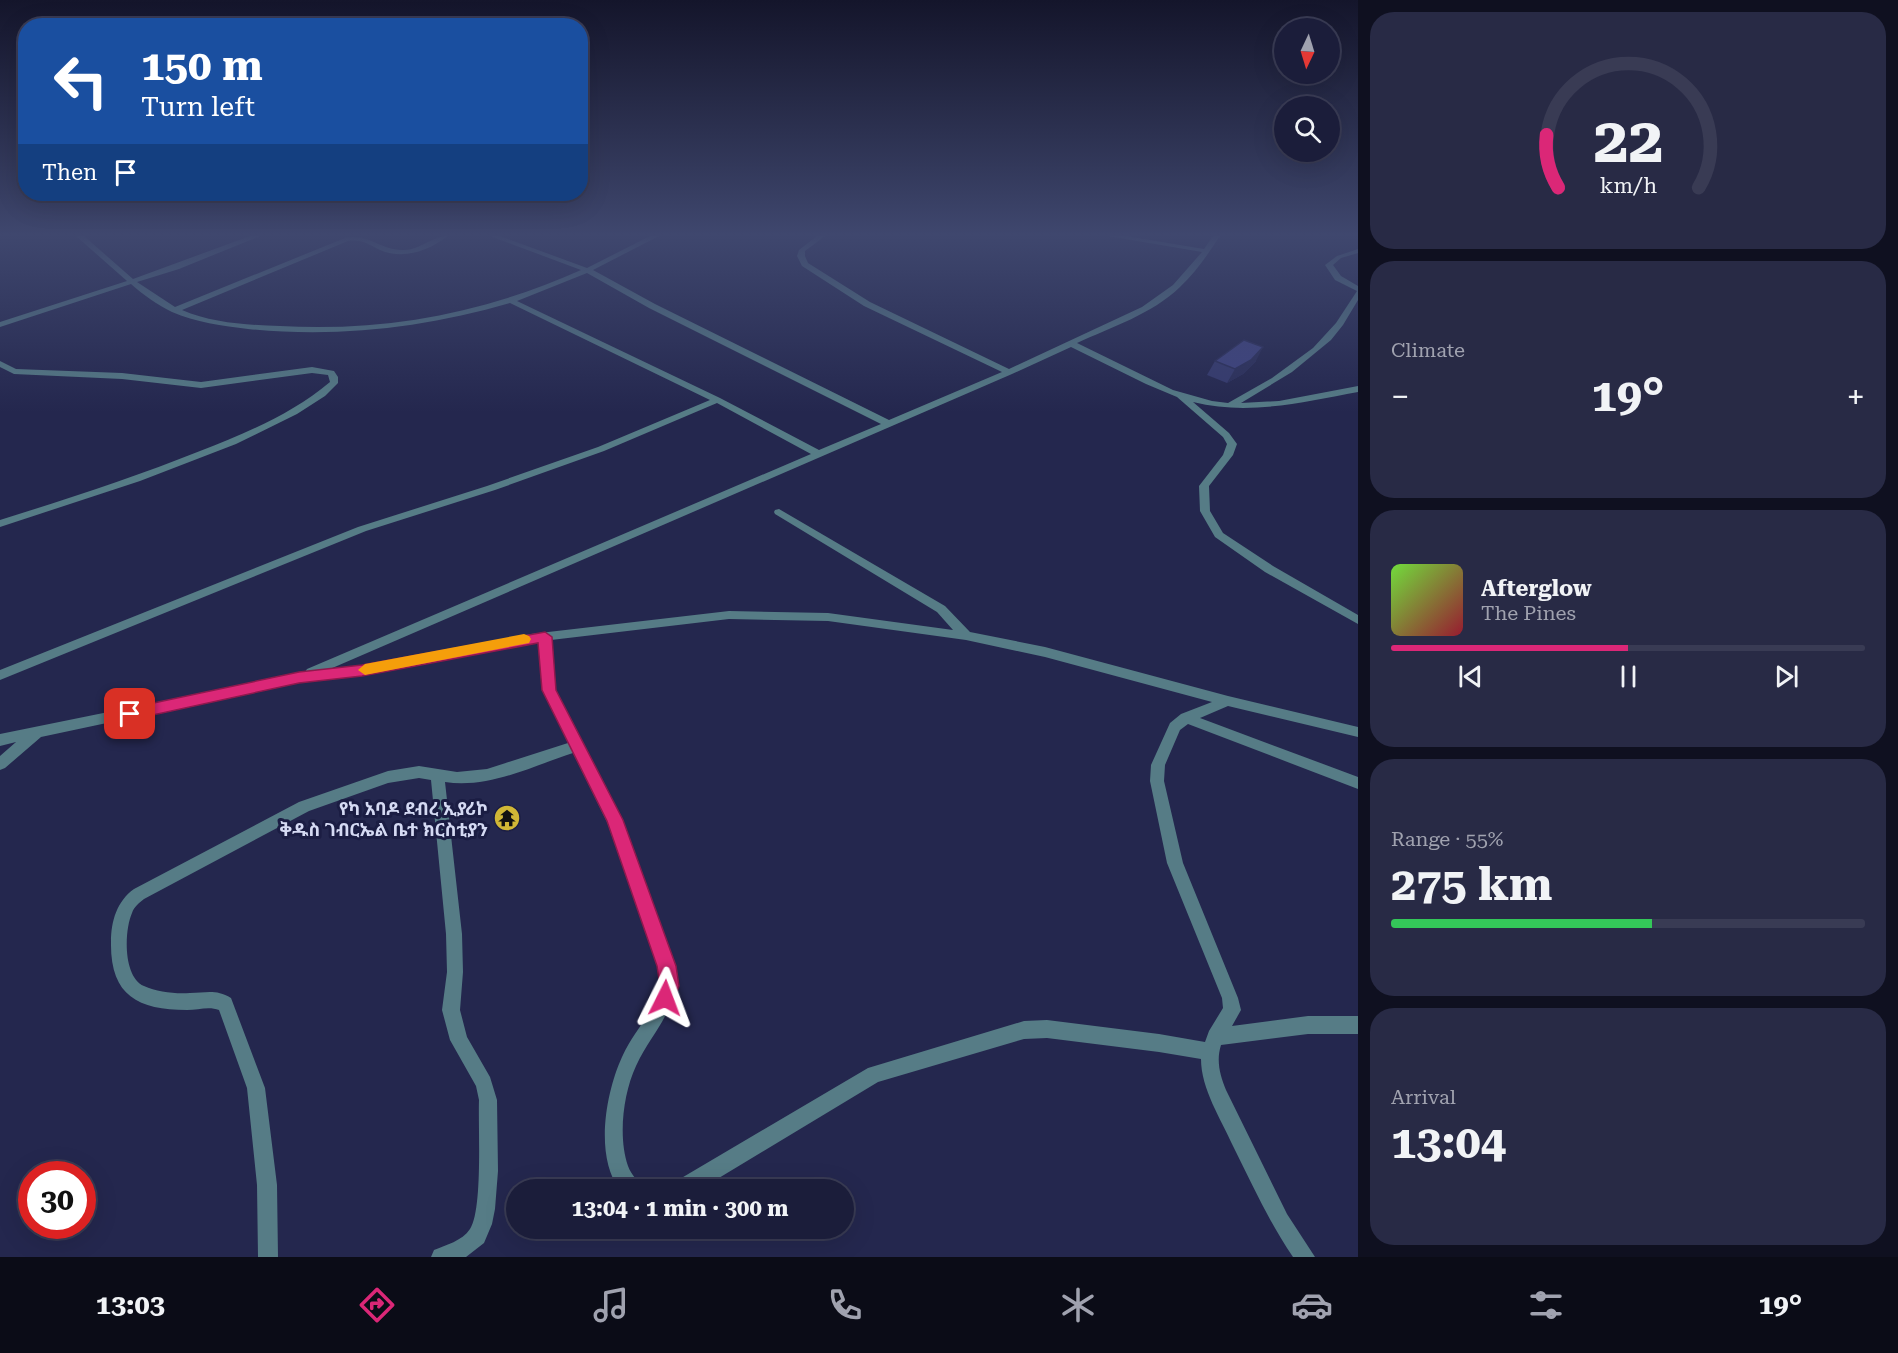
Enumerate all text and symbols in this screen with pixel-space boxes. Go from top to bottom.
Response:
north arrow [1274,18,1340,84]
map controls [1274,18,1340,162]
text: 150 m [141,41,263,90]
icon: left [42,42,120,120]
text: Turn left [141,91,255,123]
button: search [1274,96,1340,162]
text: 22 [1593,104,1663,177]
icon: arrive [109,156,142,189]
text: Then [42,160,97,185]
text: km/h [1599,173,1657,198]
text: Climate [1391,338,1465,362]
text: 19° [1592,369,1664,422]
text: − [1391,377,1409,416]
text: + [1847,377,1865,416]
text: Afterglow [1481,576,1592,601]
text: The Pines [1481,601,1576,625]
icon: previous [1454,660,1487,693]
icon: pause [1612,660,1645,693]
icon: next [1770,660,1803,693]
pin [104,688,155,739]
icon: arrive [113,697,146,730]
place label: የካ አባዶ ደብረ ኢያሪኮ ቅዱስ ገብርኤል ቤተ ክርስቲያን [280,798,488,840]
temple icon: የካ አባዶ ደብረ ኢያሪኮ ቅዱስ ገብርኤል ቤተ ክርስቲያን [492,803,522,833]
text: Range · 55% [1391,827,1503,851]
text: 275 km [1391,858,1552,911]
position arrow [633,966,697,1030]
text: Arrival [1391,1085,1456,1109]
text: 13:04 [1391,1116,1506,1169]
speed limit sign: 30 [18,1161,96,1239]
text: 13:04 · 1 min · 300 m [571,1196,789,1221]
icon: directions [356,1284,398,1326]
icon: music [590,1284,632,1326]
icon: phone [824,1284,866,1326]
icon: climate [1057,1284,1099,1326]
icon: car [1291,1284,1333,1326]
icon: filters [1525,1284,1567,1326]
text: 13:03 [96,1289,165,1321]
text: 19° [1758,1289,1802,1321]

